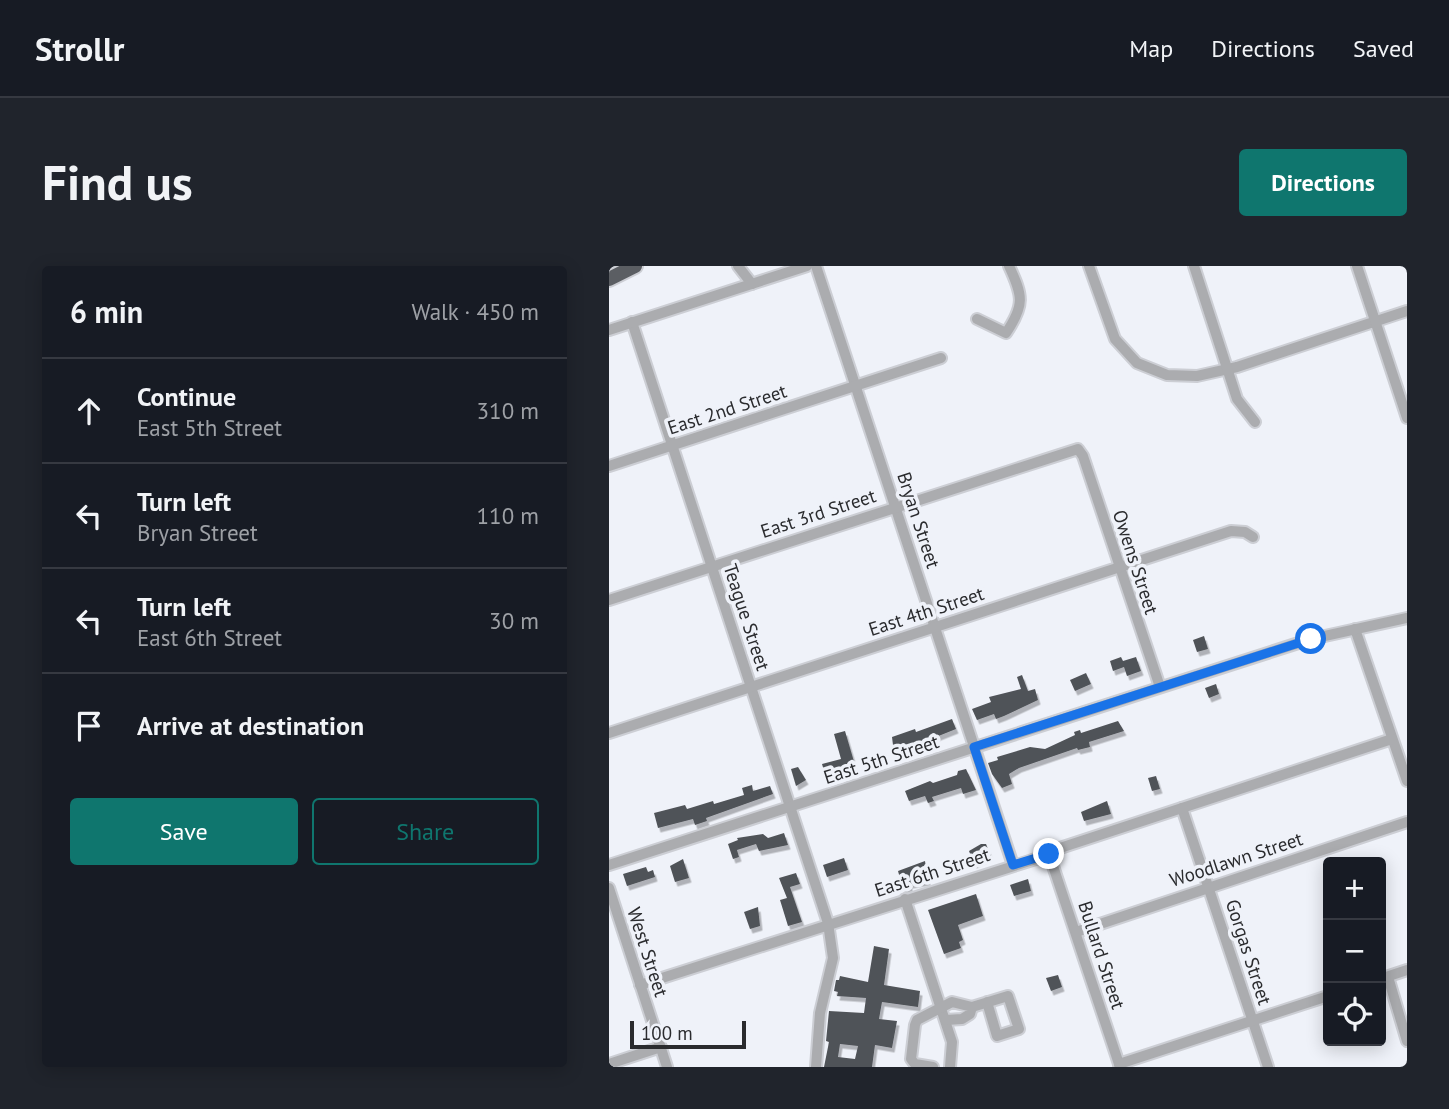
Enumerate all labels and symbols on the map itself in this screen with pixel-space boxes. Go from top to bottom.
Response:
street label: East 2nd Street [664,378,790,440]
street label: Bryan Street [892,469,946,572]
street label: East 3rd Street [757,483,879,543]
street label: Owens Street [1108,507,1164,618]
street label: Teague Street [718,561,776,674]
street label: East 4th Street [865,581,987,641]
route start [1295,623,1326,654]
street label: East 5th Street [820,729,942,789]
street label: Woodlawn Street [1166,826,1306,892]
route end [1033,838,1064,869]
street label: East 6th Street [871,842,993,902]
street label: Gorgas Street [1221,896,1278,1008]
street label: Bullard Street [1073,898,1131,1013]
street label: West Street [622,904,674,1000]
scale bar [630,1018,745,1050]

